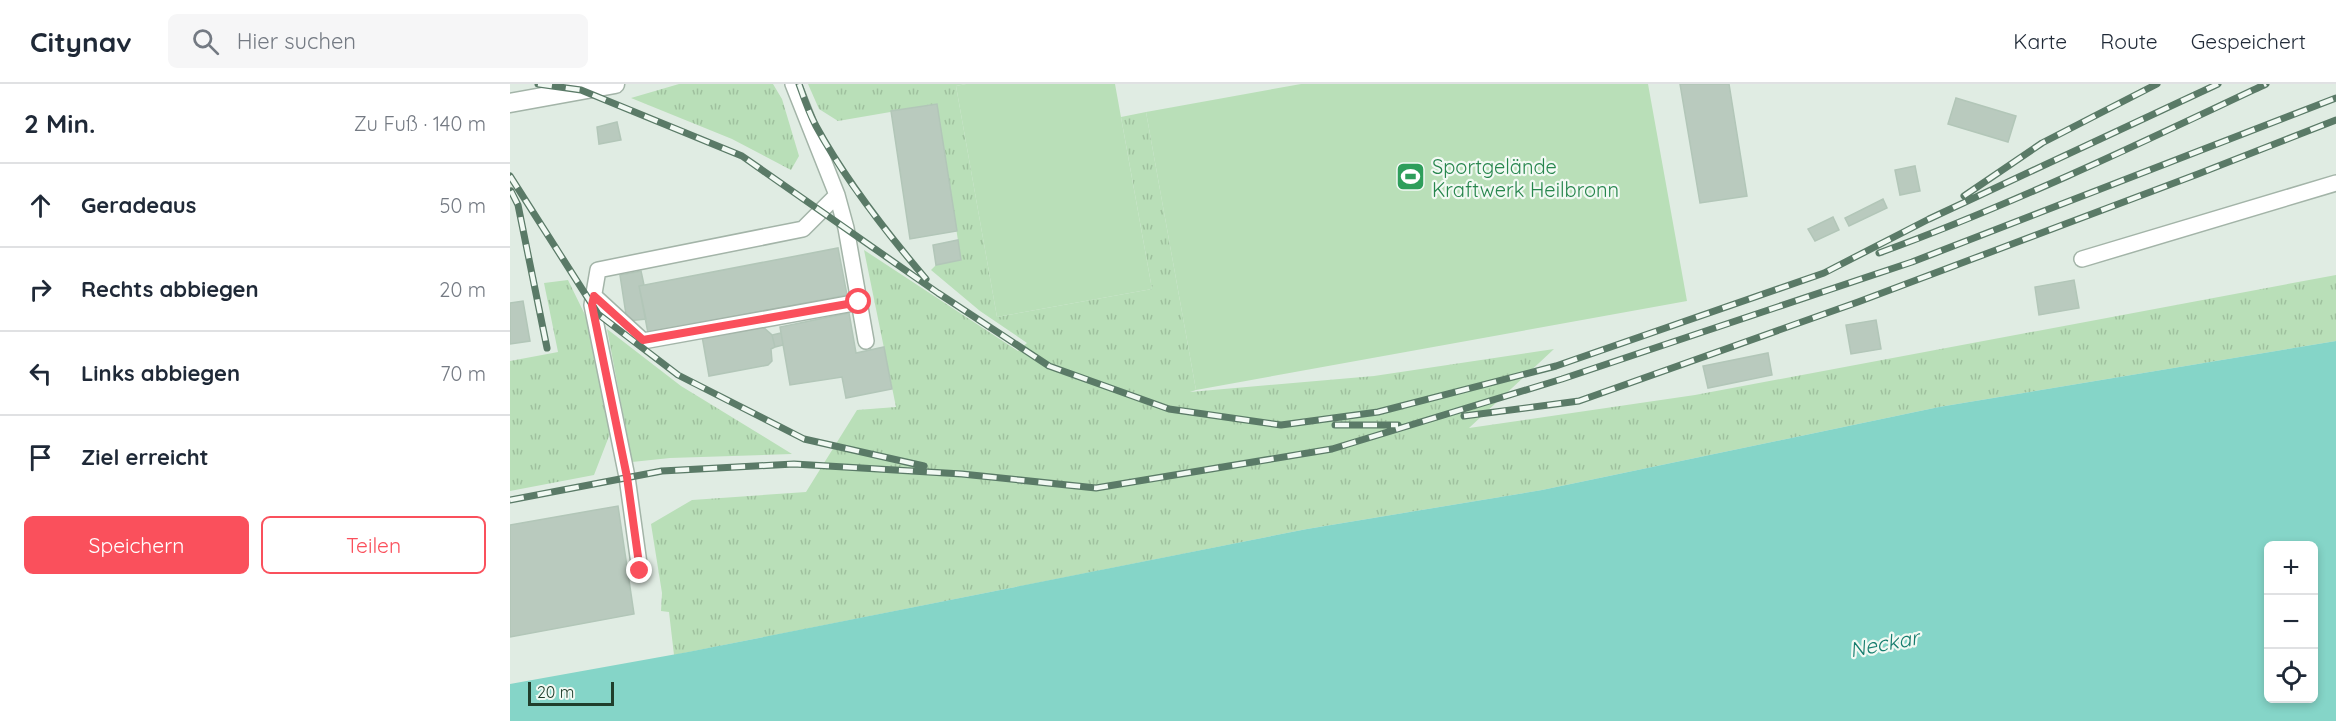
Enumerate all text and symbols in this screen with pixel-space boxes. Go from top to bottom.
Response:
search box [168,14,588,68]
text: Citynav [30,24,132,59]
icon: search [189,25,222,58]
text: Hier suchen [237,27,356,55]
text: Karte [2013,28,2067,54]
text: Route [2100,28,2158,54]
text: Gespeichert [2191,28,2306,54]
text: 2 Min. [24,107,95,140]
text: Zu Fuß · 140 m [354,111,486,136]
place label: Sportgelände Kraftwerk Heilbronn [1432,154,1619,202]
sports icon: Sportgelände Kraftwerk Heilbronn [1395,161,1427,193]
icon: ahead [24,189,57,222]
text: Geradeaus [81,191,196,219]
text: 50 m [440,193,486,218]
icon: right [24,273,57,306]
text: Rechts abbiegen [81,275,259,303]
text: 20 m [439,277,486,302]
route start [845,288,871,314]
icon: left [24,357,57,390]
text: Links abbiegen [81,359,240,387]
text: 70 m [440,361,486,386]
icon: arrive [24,441,57,474]
text: Ziel erreicht [81,443,209,471]
button: Speichern [24,516,249,574]
button: Teilen [261,516,486,574]
map controls [2264,541,2318,703]
button: + [2264,541,2318,595]
route end [626,557,652,583]
button: − [2264,595,2318,649]
water label: Neckar [1847,623,1924,662]
button: locate [2264,649,2318,703]
scale bar [528,679,614,706]
text: 20 m [537,682,574,702]

